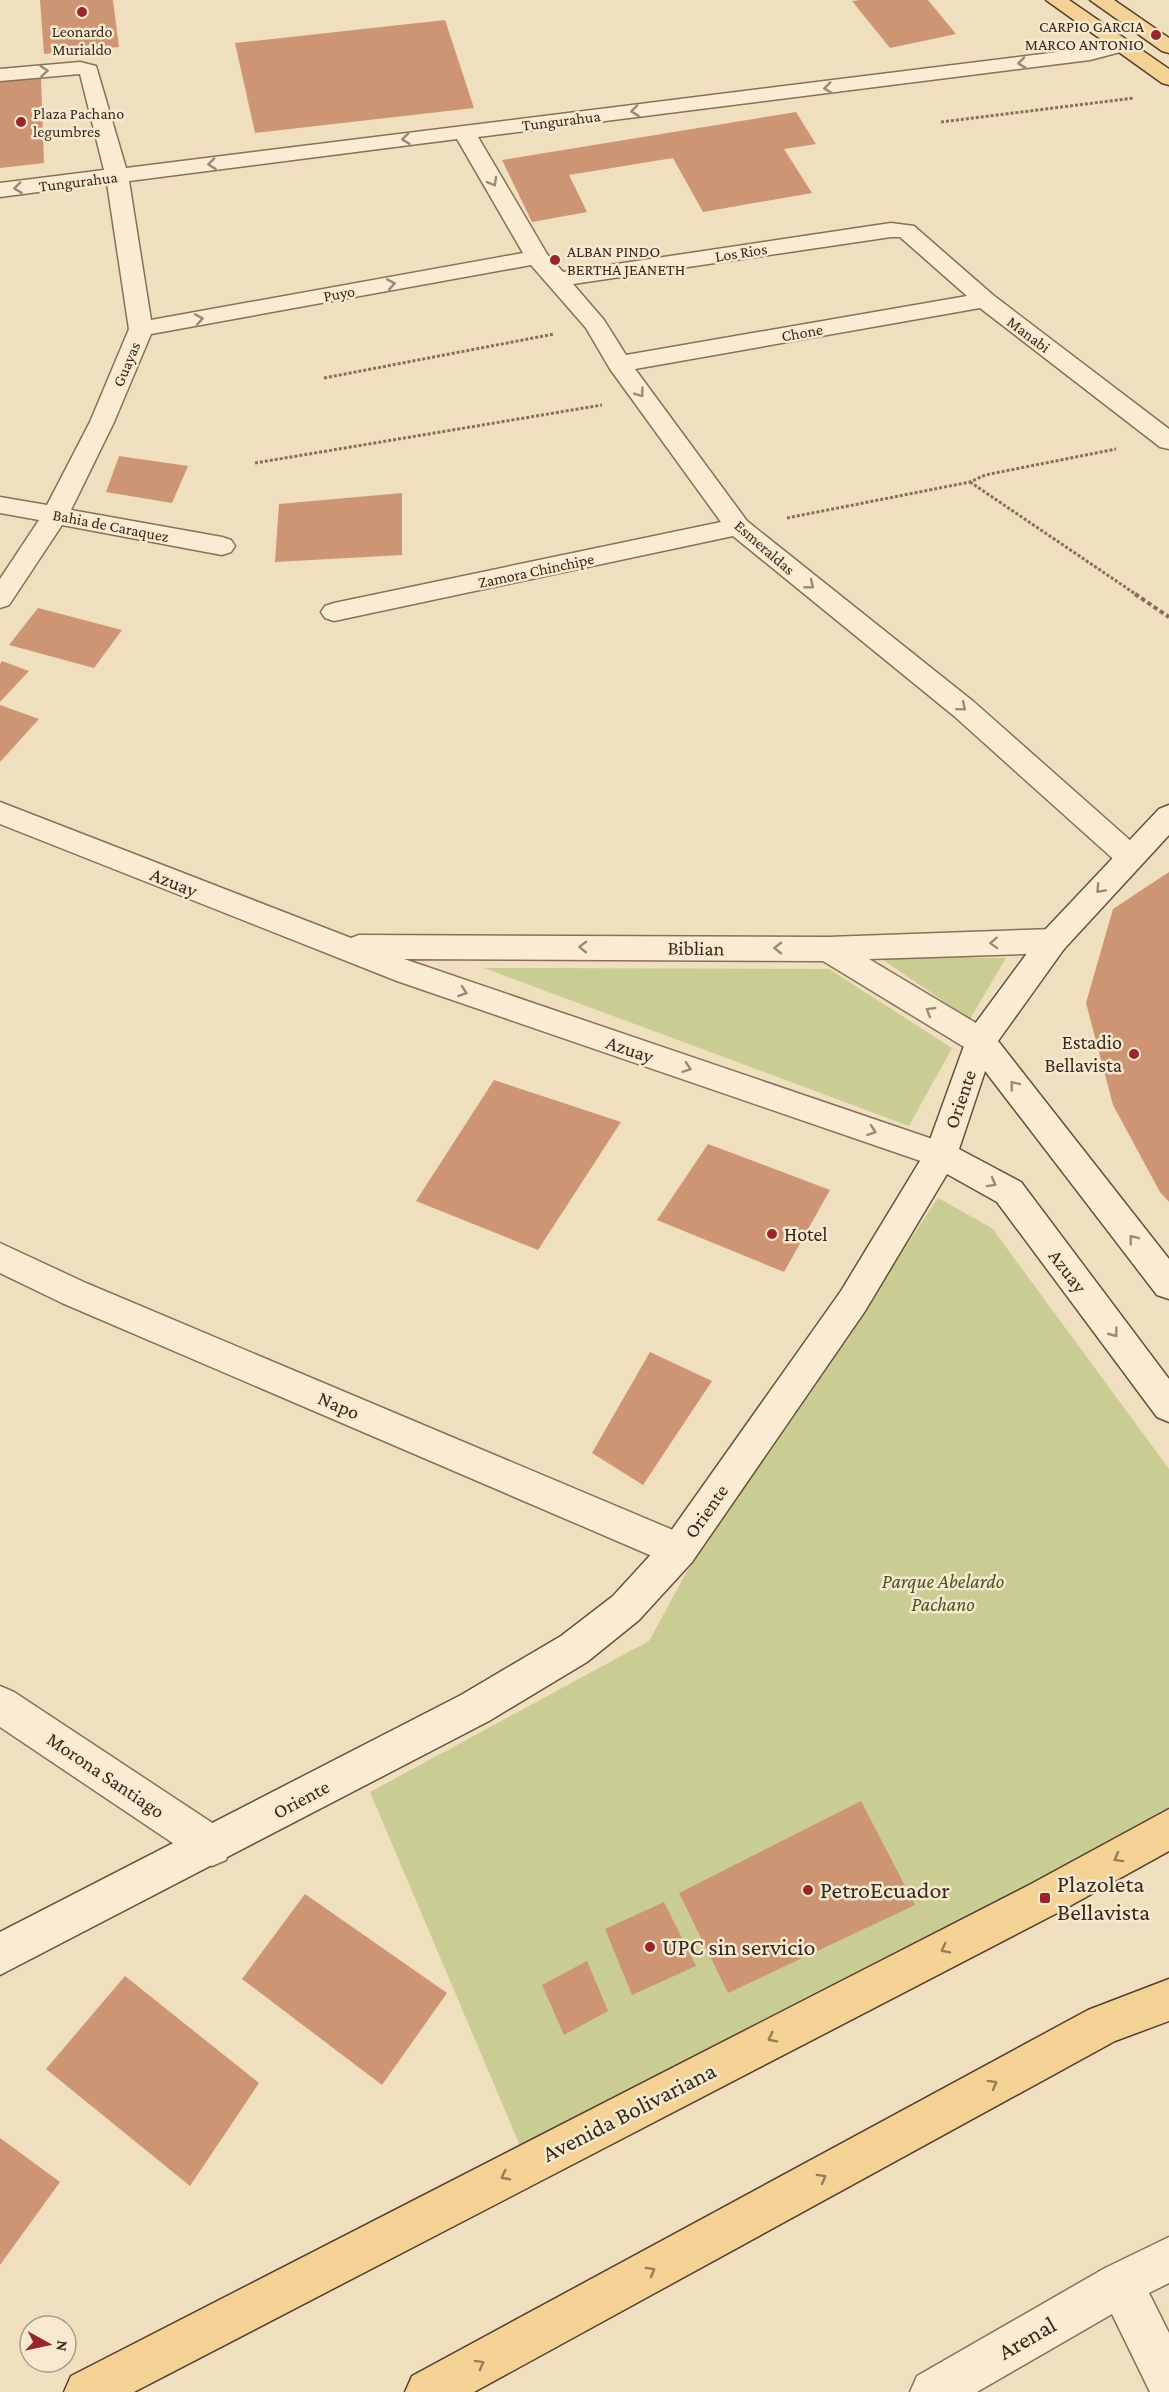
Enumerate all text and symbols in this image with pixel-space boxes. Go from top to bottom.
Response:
marker: Leonardo Murialdo [75,5,89,19]
place label: CARPIO GARCIA MARCO ANTONIO [1025,18,1145,53]
place label: Leonardo Murialdo [52,23,112,58]
marker: CARPIO GARCIA MARCO ANTONIO [1149,28,1163,42]
one-way arrow [1017,56,1026,68]
one-way arrow [40,65,49,78]
one-way arrow [824,81,833,94]
place label: Plaza Pachano legumbres [33,105,124,141]
one-way arrow [630,105,639,117]
street label: Tungurahua [521,107,602,135]
marker: Plaza Pachano legumbres [14,115,28,129]
one-way arrow [401,132,410,145]
one-way arrow [208,157,217,169]
street label: Tungurahua [38,168,119,196]
one-way arrow [486,176,497,186]
one-way arrow [13,181,22,194]
street label: Los Rios [714,240,768,265]
place label: ALBAN PINDO BERTHA JEANETH [567,243,685,279]
marker: ALBAN PINDO BERTHA JEANETH [548,253,562,267]
one-way arrow [385,278,395,291]
street label: Puyo [322,282,356,306]
one-way arrow [193,313,203,326]
street label: Manabi [1004,313,1053,356]
street label: Chone [780,321,824,344]
street label: Guayas [109,339,144,389]
one-way arrow [633,386,644,397]
street label: Bahia de Caraquez [51,506,171,546]
street label: Esmeraldas [731,517,798,578]
street label: Zamora Chinchipe [477,550,596,592]
one-way arrow [803,577,814,588]
one-way arrow [955,700,966,711]
street label: Azuay [147,863,201,903]
one-way arrow [1096,882,1107,893]
one-way arrow [990,936,999,949]
street label: Biblian [667,937,725,959]
one-way arrow [579,940,588,953]
one-way arrow [774,942,783,954]
one-way arrow [457,985,468,997]
one-way arrow [926,1006,936,1018]
street label: Azuay [603,1031,657,1069]
place label: Estadio Bellavista [1044,1031,1122,1076]
marker: Estadio Bellavista [1127,1047,1141,1061]
one-way arrow [682,1061,692,1074]
street label: Oriente [940,1067,980,1131]
one-way arrow [1010,1080,1021,1091]
one-way arrow [866,1124,877,1137]
one-way arrow [986,1176,996,1187]
place label: Hotel [784,1223,828,1245]
marker: Hotel [765,1227,779,1241]
one-way arrow [1130,1235,1141,1246]
street label: Azuay [1044,1245,1092,1298]
one-way arrow [1107,1326,1118,1337]
street label: Napo [315,1387,363,1424]
street label: Oriente [680,1480,732,1542]
park label: Parque Abelardo Pachano [882,1570,1004,1615]
street label: Morona Santiago [43,1728,169,1823]
street label: Oriente [269,1775,333,1823]
one-way arrow [1114,1851,1124,1862]
place label: Plazoleta Bellavista [1057,1870,1150,1925]
place label: PetroEcuador [820,1876,950,1903]
marker: PetroEcuador [801,1883,815,1897]
marker: Plazoleta Bellavista [1038,1891,1052,1905]
place label: UPC sin servicio [662,1933,815,1960]
marker: UPC sin servicio [643,1940,657,1954]
one-way arrow [941,1942,952,1953]
one-way arrow [768,2031,778,2042]
street label: Avenida Bolivariana [537,2056,720,2167]
one-way arrow [987,2080,998,2091]
one-way arrow [501,2168,512,2180]
one-way arrow [816,2174,826,2185]
one-way arrow [645,2267,655,2278]
street label: Arenal [993,2310,1061,2365]
north arrow [18,2314,78,2374]
text: N [53,2339,72,2353]
one-way arrow [473,2360,484,2371]

